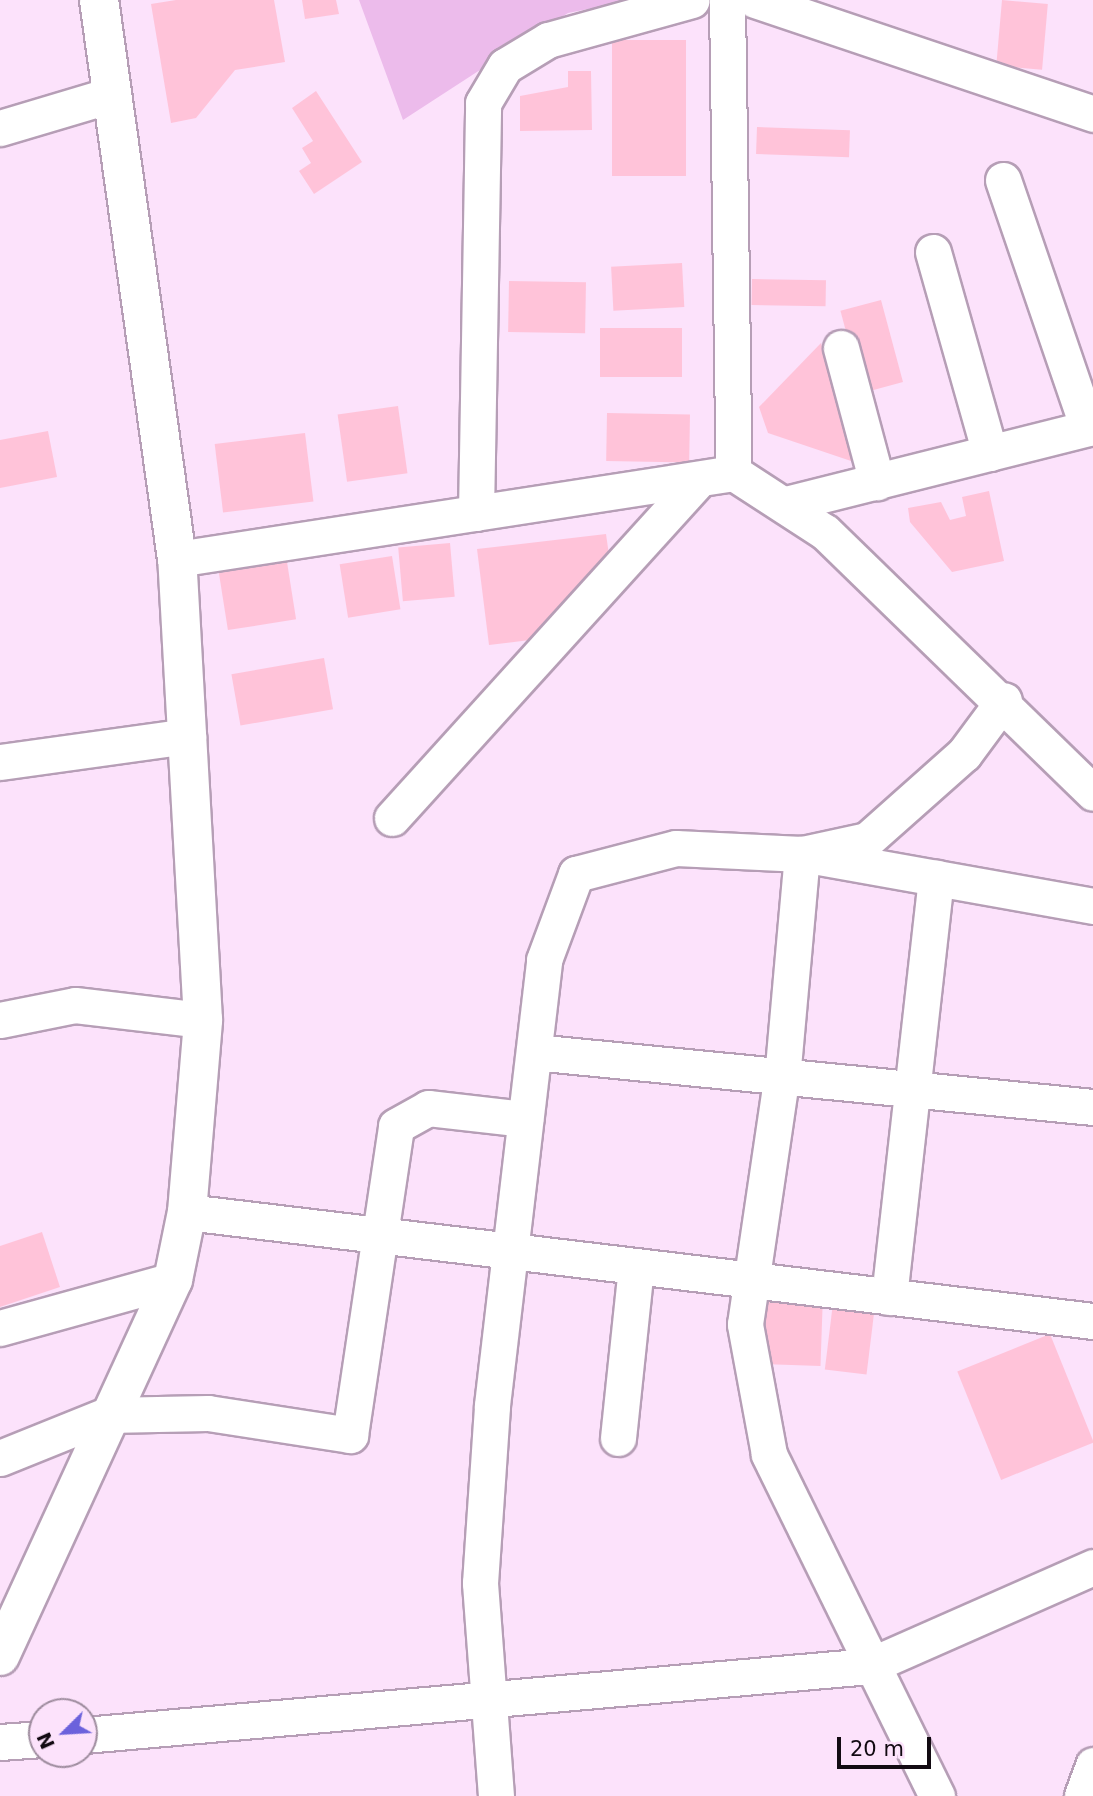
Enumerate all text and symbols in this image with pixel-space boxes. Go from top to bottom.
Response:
north arrow [28,1698,98,1768]
scale bar [841,1722,936,1766]
text: N [32,1729,59,1752]
text: 20 m [850,1737,904,1761]

